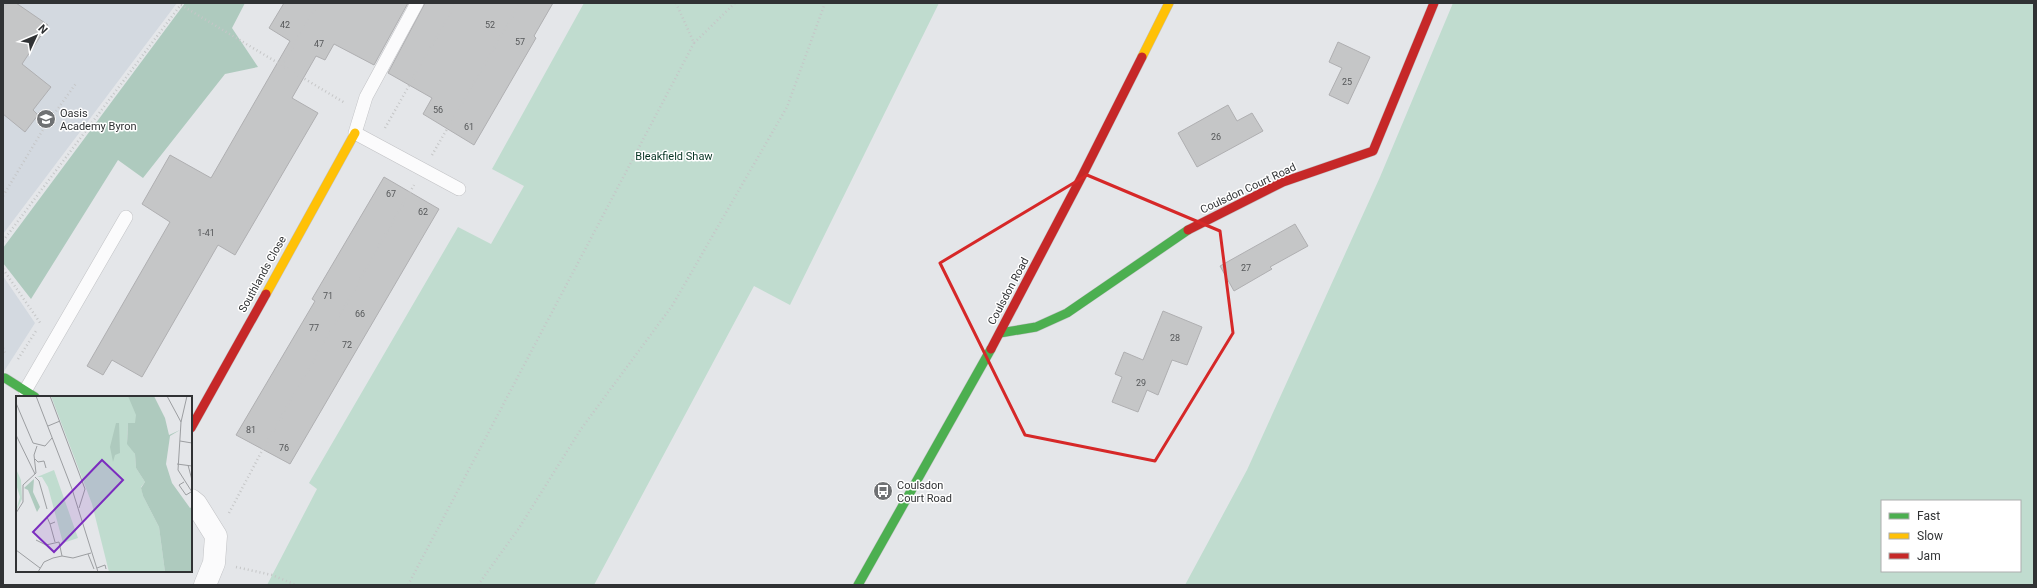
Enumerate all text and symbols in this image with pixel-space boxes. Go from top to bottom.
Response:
north arrow [16,16,56,56]
house number: 42 [280,20,290,30]
house number: 52 [485,20,495,30]
text: N [35,22,50,37]
house number: 57 [515,37,525,47]
house number: 47 [314,39,324,49]
house number: 25 [1342,77,1352,87]
house number: 56 [433,105,443,115]
place label: Oasis Academy Byron [60,107,137,133]
school or university icon: Oasis Academy Byron [35,108,57,130]
house number: 61 [464,122,474,132]
house number: 26 [1211,132,1221,142]
park label: Bleakfield Shaw [635,150,713,163]
street label: Coulsdon Court Road [1198,161,1298,216]
house number: 67 [386,189,396,199]
house number: 62 [418,207,428,217]
house number: 1-41 [197,228,215,238]
street label: Southlands Close [236,234,289,315]
street label: Coulsdon Road [985,255,1032,327]
house number: 27 [1241,263,1251,273]
house number: 71 [323,291,333,301]
house number: 66 [355,309,365,319]
house number: 77 [309,323,319,333]
house number: 28 [1170,333,1180,343]
house number: 72 [342,340,352,350]
house number: 29 [1136,378,1146,388]
inset map [16,396,192,572]
house number: 81 [246,425,256,435]
house number: 76 [279,443,289,453]
place label: Coulsdon Court Road [897,479,952,505]
bus stop icon: Coulsdon Court Road [872,480,894,502]
legend [1881,500,2021,572]
text: Fast [1917,509,1940,523]
text: Slow [1917,529,1943,543]
text: Jam [1917,549,1941,563]

